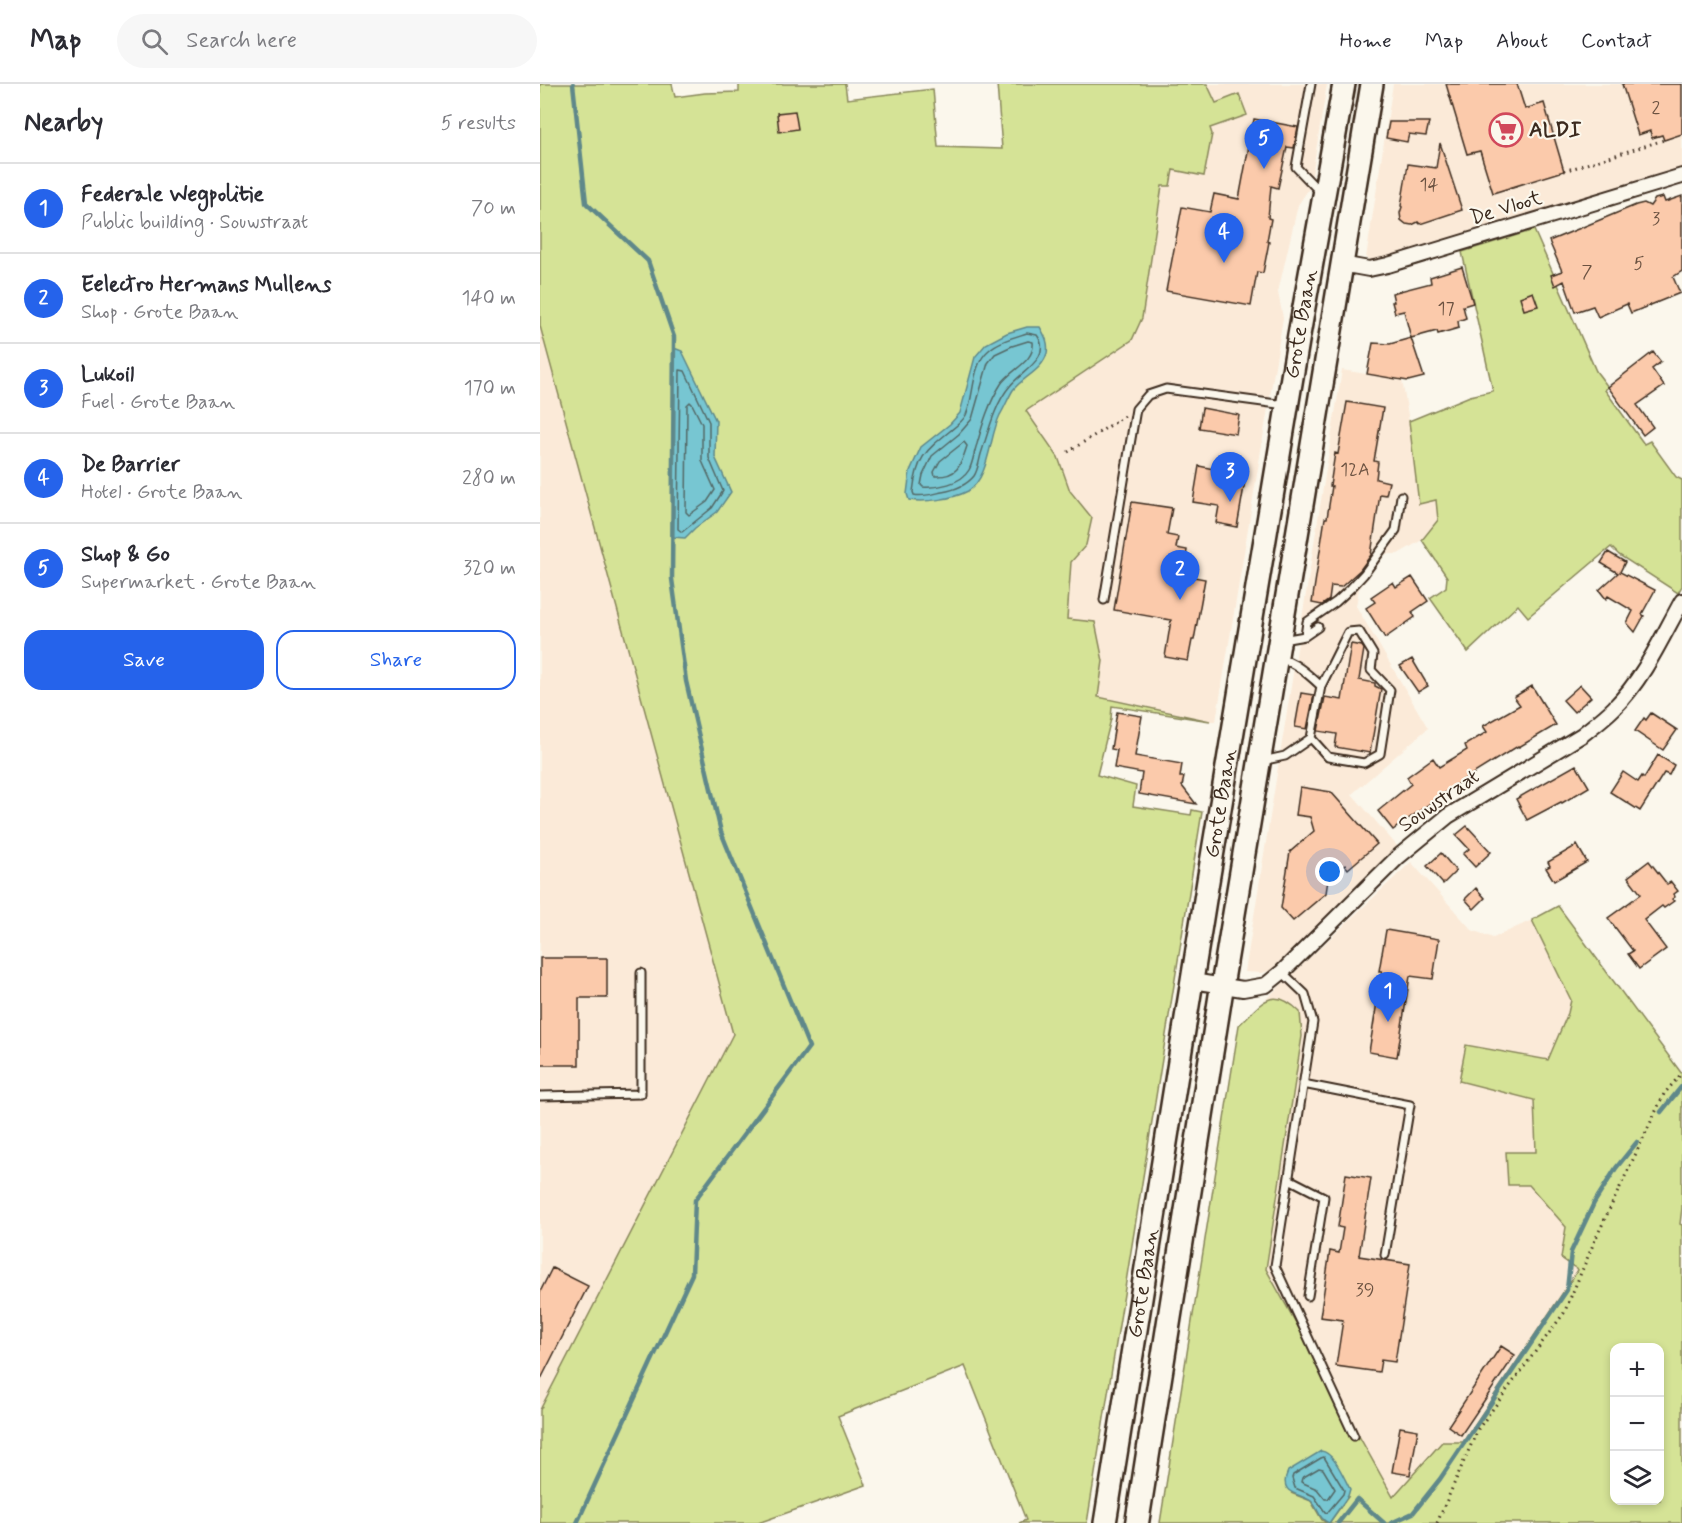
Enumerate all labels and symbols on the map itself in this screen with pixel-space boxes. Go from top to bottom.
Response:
house number: 2 [1652,96,1661,120]
supermarket icon: ALDI [1488,112,1524,148]
place label: ALDI [1529,116,1582,144]
pin: 5 [1244,120,1284,169]
house number: 14 [1420,173,1439,197]
street label: De Vloot [1467,184,1546,232]
house number: 3 [1652,207,1660,231]
pin: 4 [1204,214,1244,263]
house number: 5 [1634,252,1645,276]
house number: 7 [1582,260,1593,284]
street label: Grote Baan [1278,266,1325,381]
house number: 17 [1437,297,1455,321]
pin: 3 [1210,452,1250,502]
house number: 12A [1340,458,1370,482]
pin: 2 [1160,550,1200,600]
street label: Grote Baan [1198,746,1244,860]
street label: Souwstraat [1393,763,1485,839]
your location [1315,857,1344,886]
pin: 1 [1368,972,1408,1022]
street label: Grote Baan [1121,1226,1166,1340]
house number: 39 [1356,1278,1374,1302]

